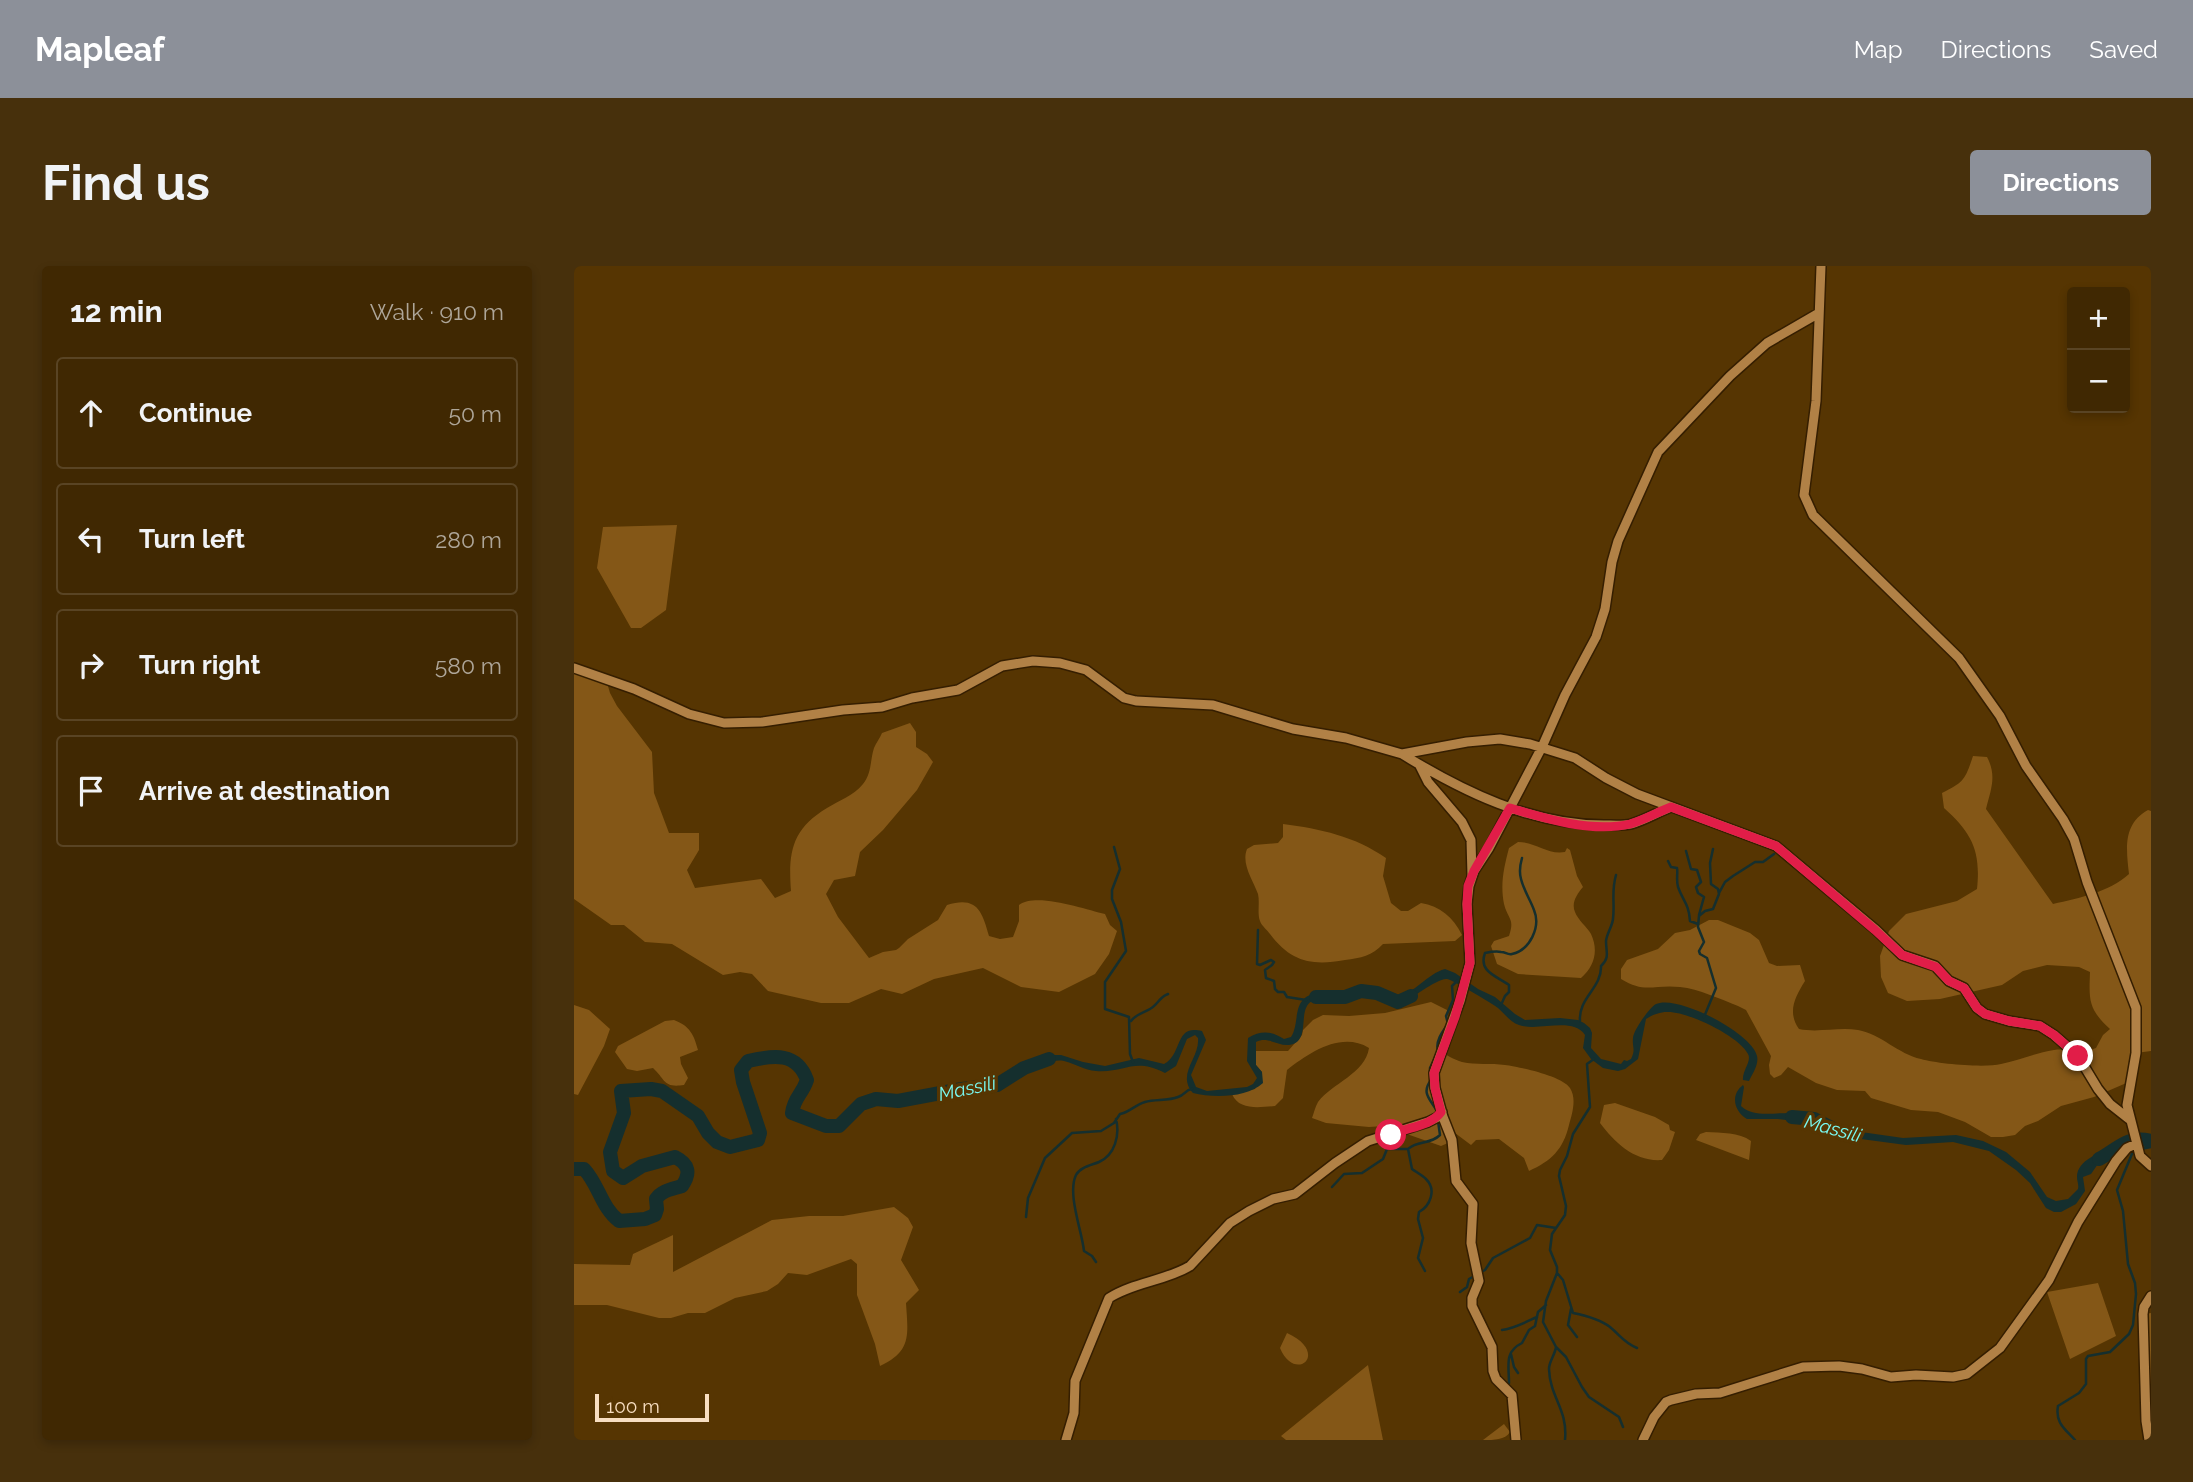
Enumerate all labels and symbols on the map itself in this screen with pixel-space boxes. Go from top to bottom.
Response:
route end [2062,1040,2093,1071]
water label: Massili [936,1071,999,1105]
water label: Massili [1802,1110,1865,1146]
route start [1375,1119,1406,1150]
scale bar [595,1391,709,1423]

